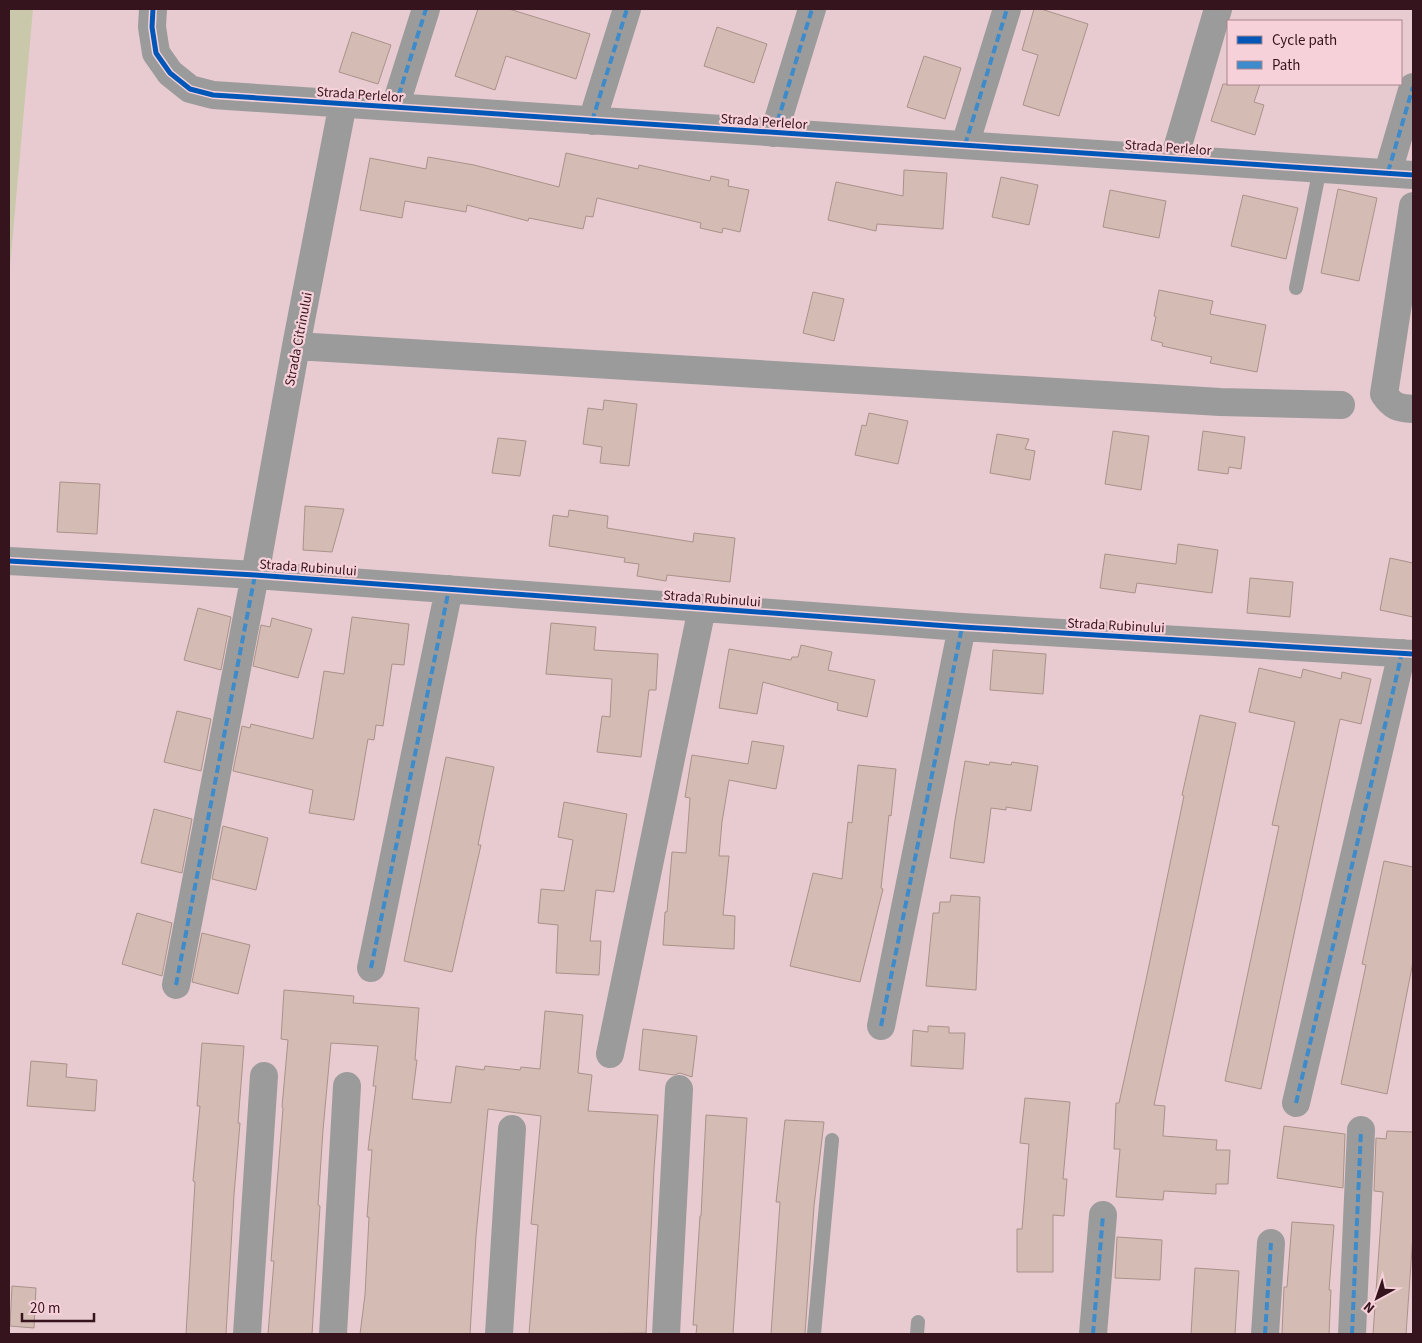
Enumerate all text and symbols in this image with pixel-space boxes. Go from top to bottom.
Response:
legend [1227,20,1402,85]
text: Cycle path [1272,30,1337,51]
text: Path [1272,55,1300,76]
street label: Strada Perlelor [316,82,404,108]
street label: Strada Perlelor [720,109,808,135]
street label: Strada Perlelor [1124,135,1212,161]
street label: Strada Citrinului [280,290,318,388]
street label: Strada Rubinului [258,555,357,581]
street label: Strada Rubinului [662,586,761,612]
street label: Strada Rubinului [1067,613,1165,639]
north arrow [1352,1273,1402,1323]
scale bar [22,1290,95,1322]
text: N [1359,1297,1379,1318]
text: 20 m [30,1298,60,1319]

